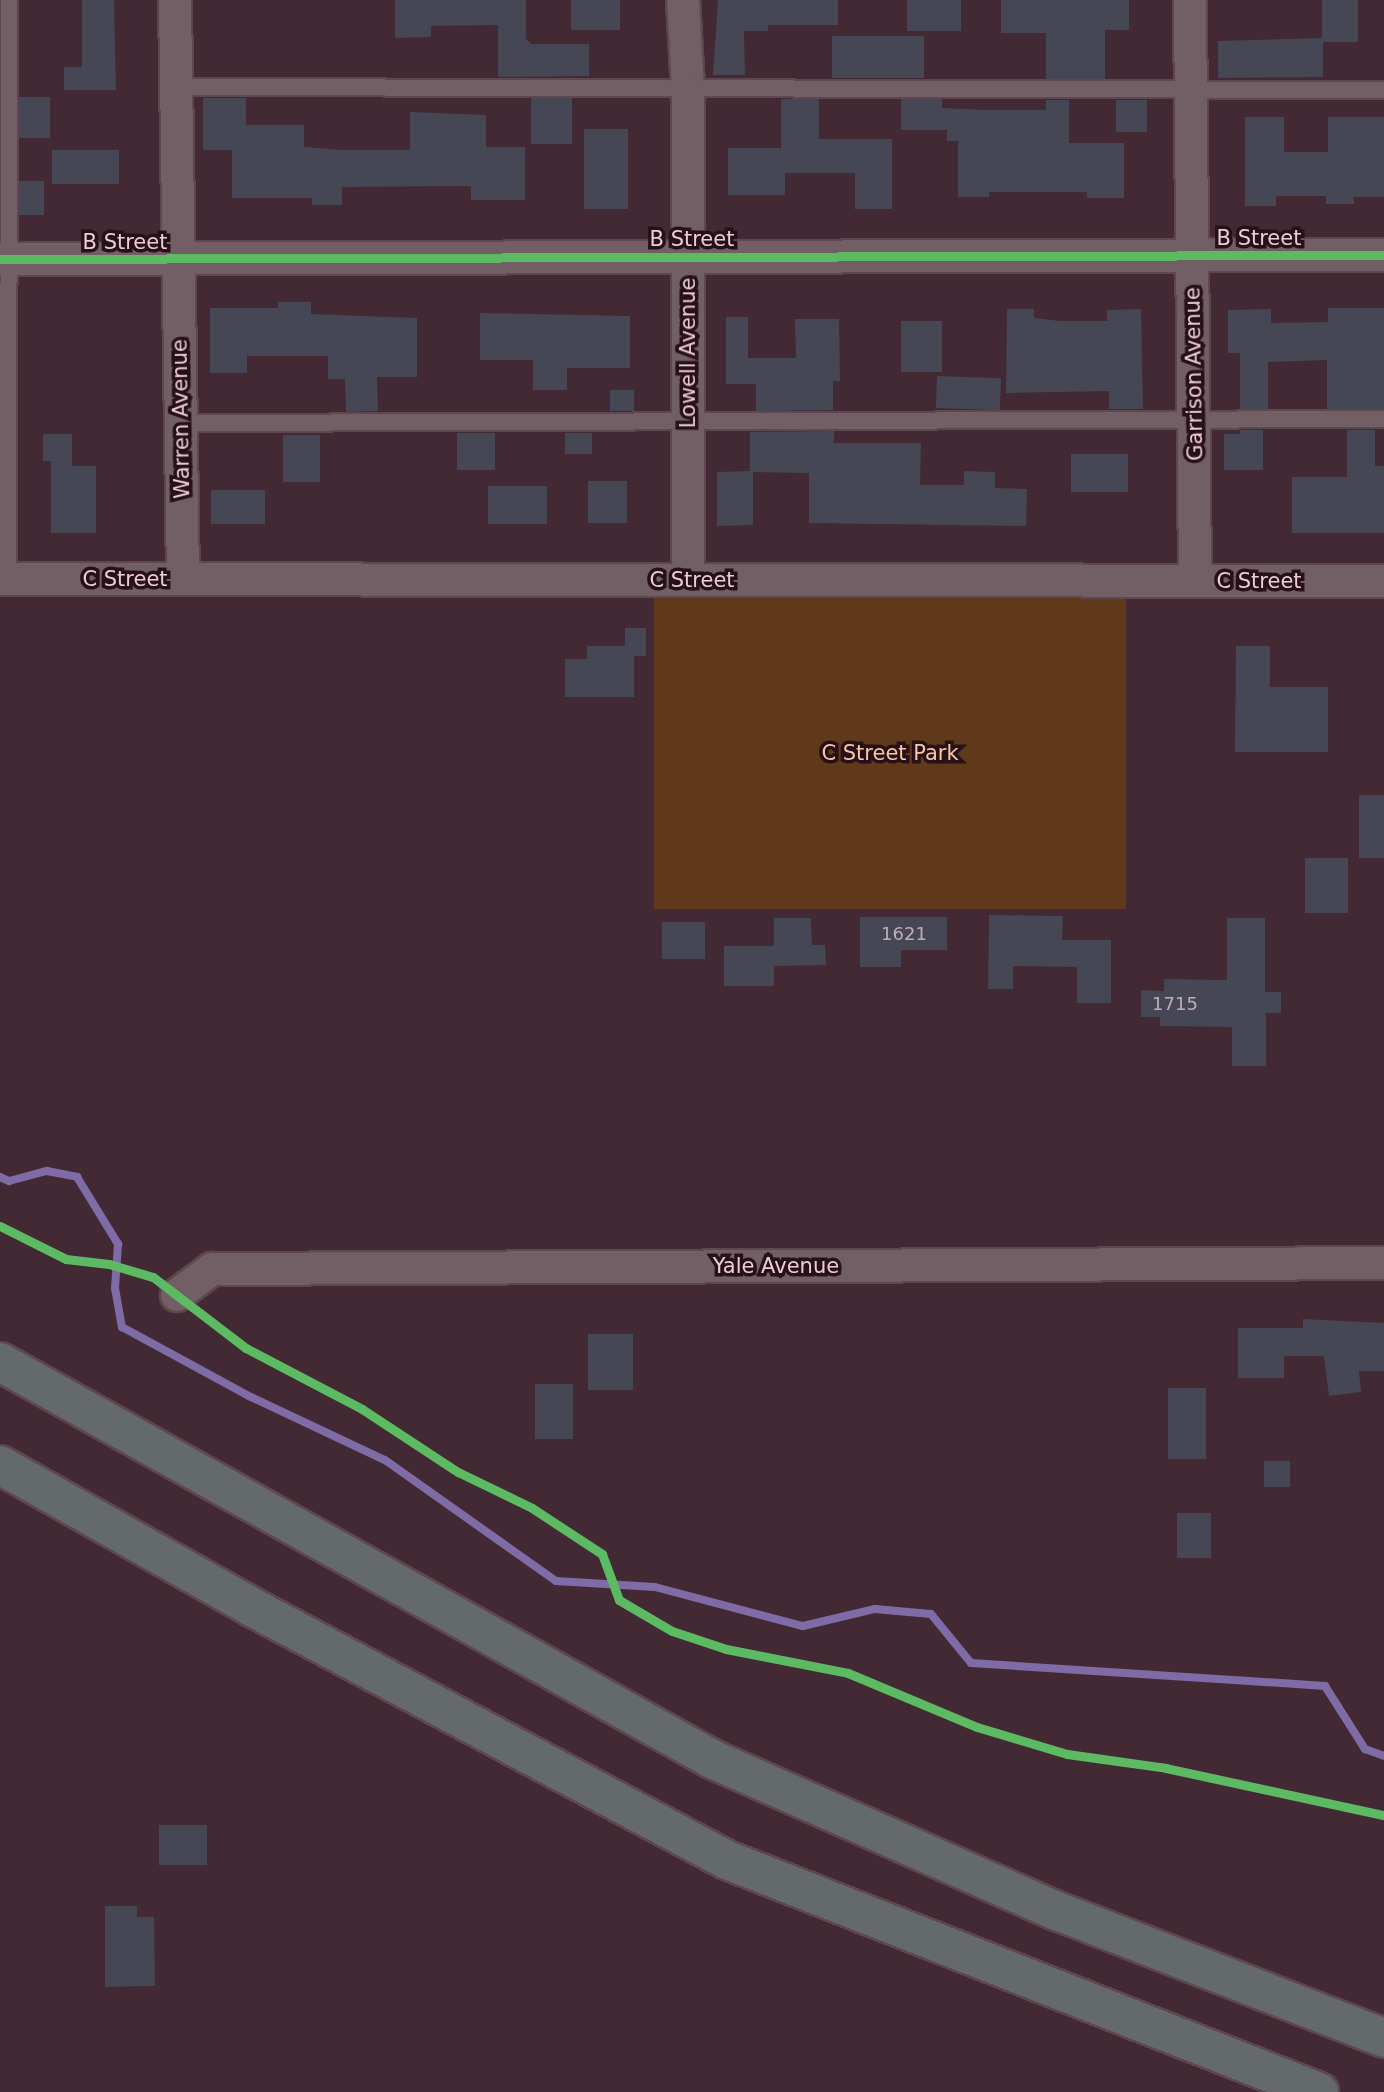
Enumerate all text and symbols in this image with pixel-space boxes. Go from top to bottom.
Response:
street label: B Street [1217,225,1301,251]
street label: B Street [650,226,734,252]
street label: B Street [83,229,167,255]
street label: Lowell Avenue [675,278,701,428]
street label: Garrison Avenue [1180,287,1208,461]
street label: Warren Avenue [167,339,195,499]
street label: C Street [82,566,168,592]
street label: C Street [649,567,735,593]
street label: C Street [1216,568,1302,594]
park label: C Street Park [821,740,959,766]
house number: 1621 [881,923,927,945]
house number: 1715 [1152,993,1198,1015]
street label: Yale Avenue [713,1253,839,1279]

